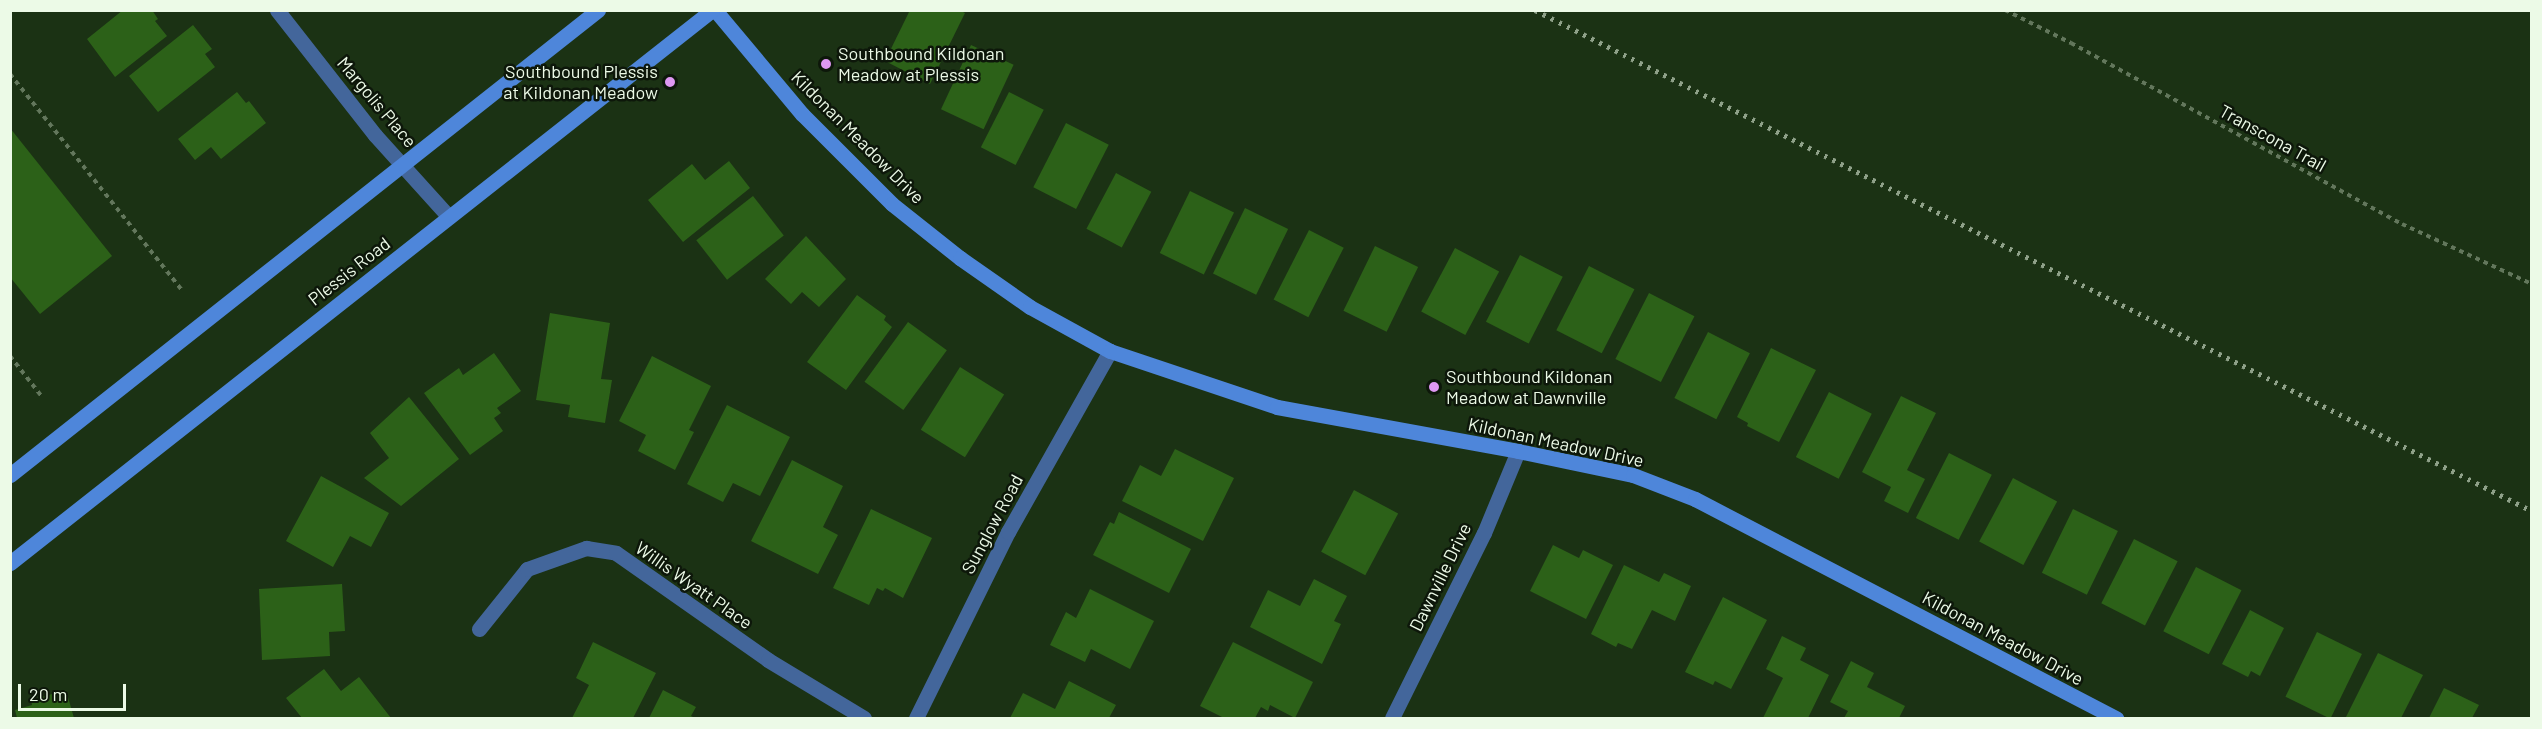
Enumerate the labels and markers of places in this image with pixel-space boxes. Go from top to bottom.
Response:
place label: Southbound Kildonan Meadow at Plessis [838,43,1004,86]
marker: Southbound Kildonan Meadow at Plessis [819,57,833,71]
place label: Southbound Plessis at Kildonan Meadow [503,61,658,104]
marker: Southbound Plessis at Kildonan Meadow [663,75,677,89]
place label: Southbound Kildonan Meadow at Dawnville [1446,366,1612,409]
marker: Southbound Kildonan Meadow at Dawnville [1427,380,1441,394]

